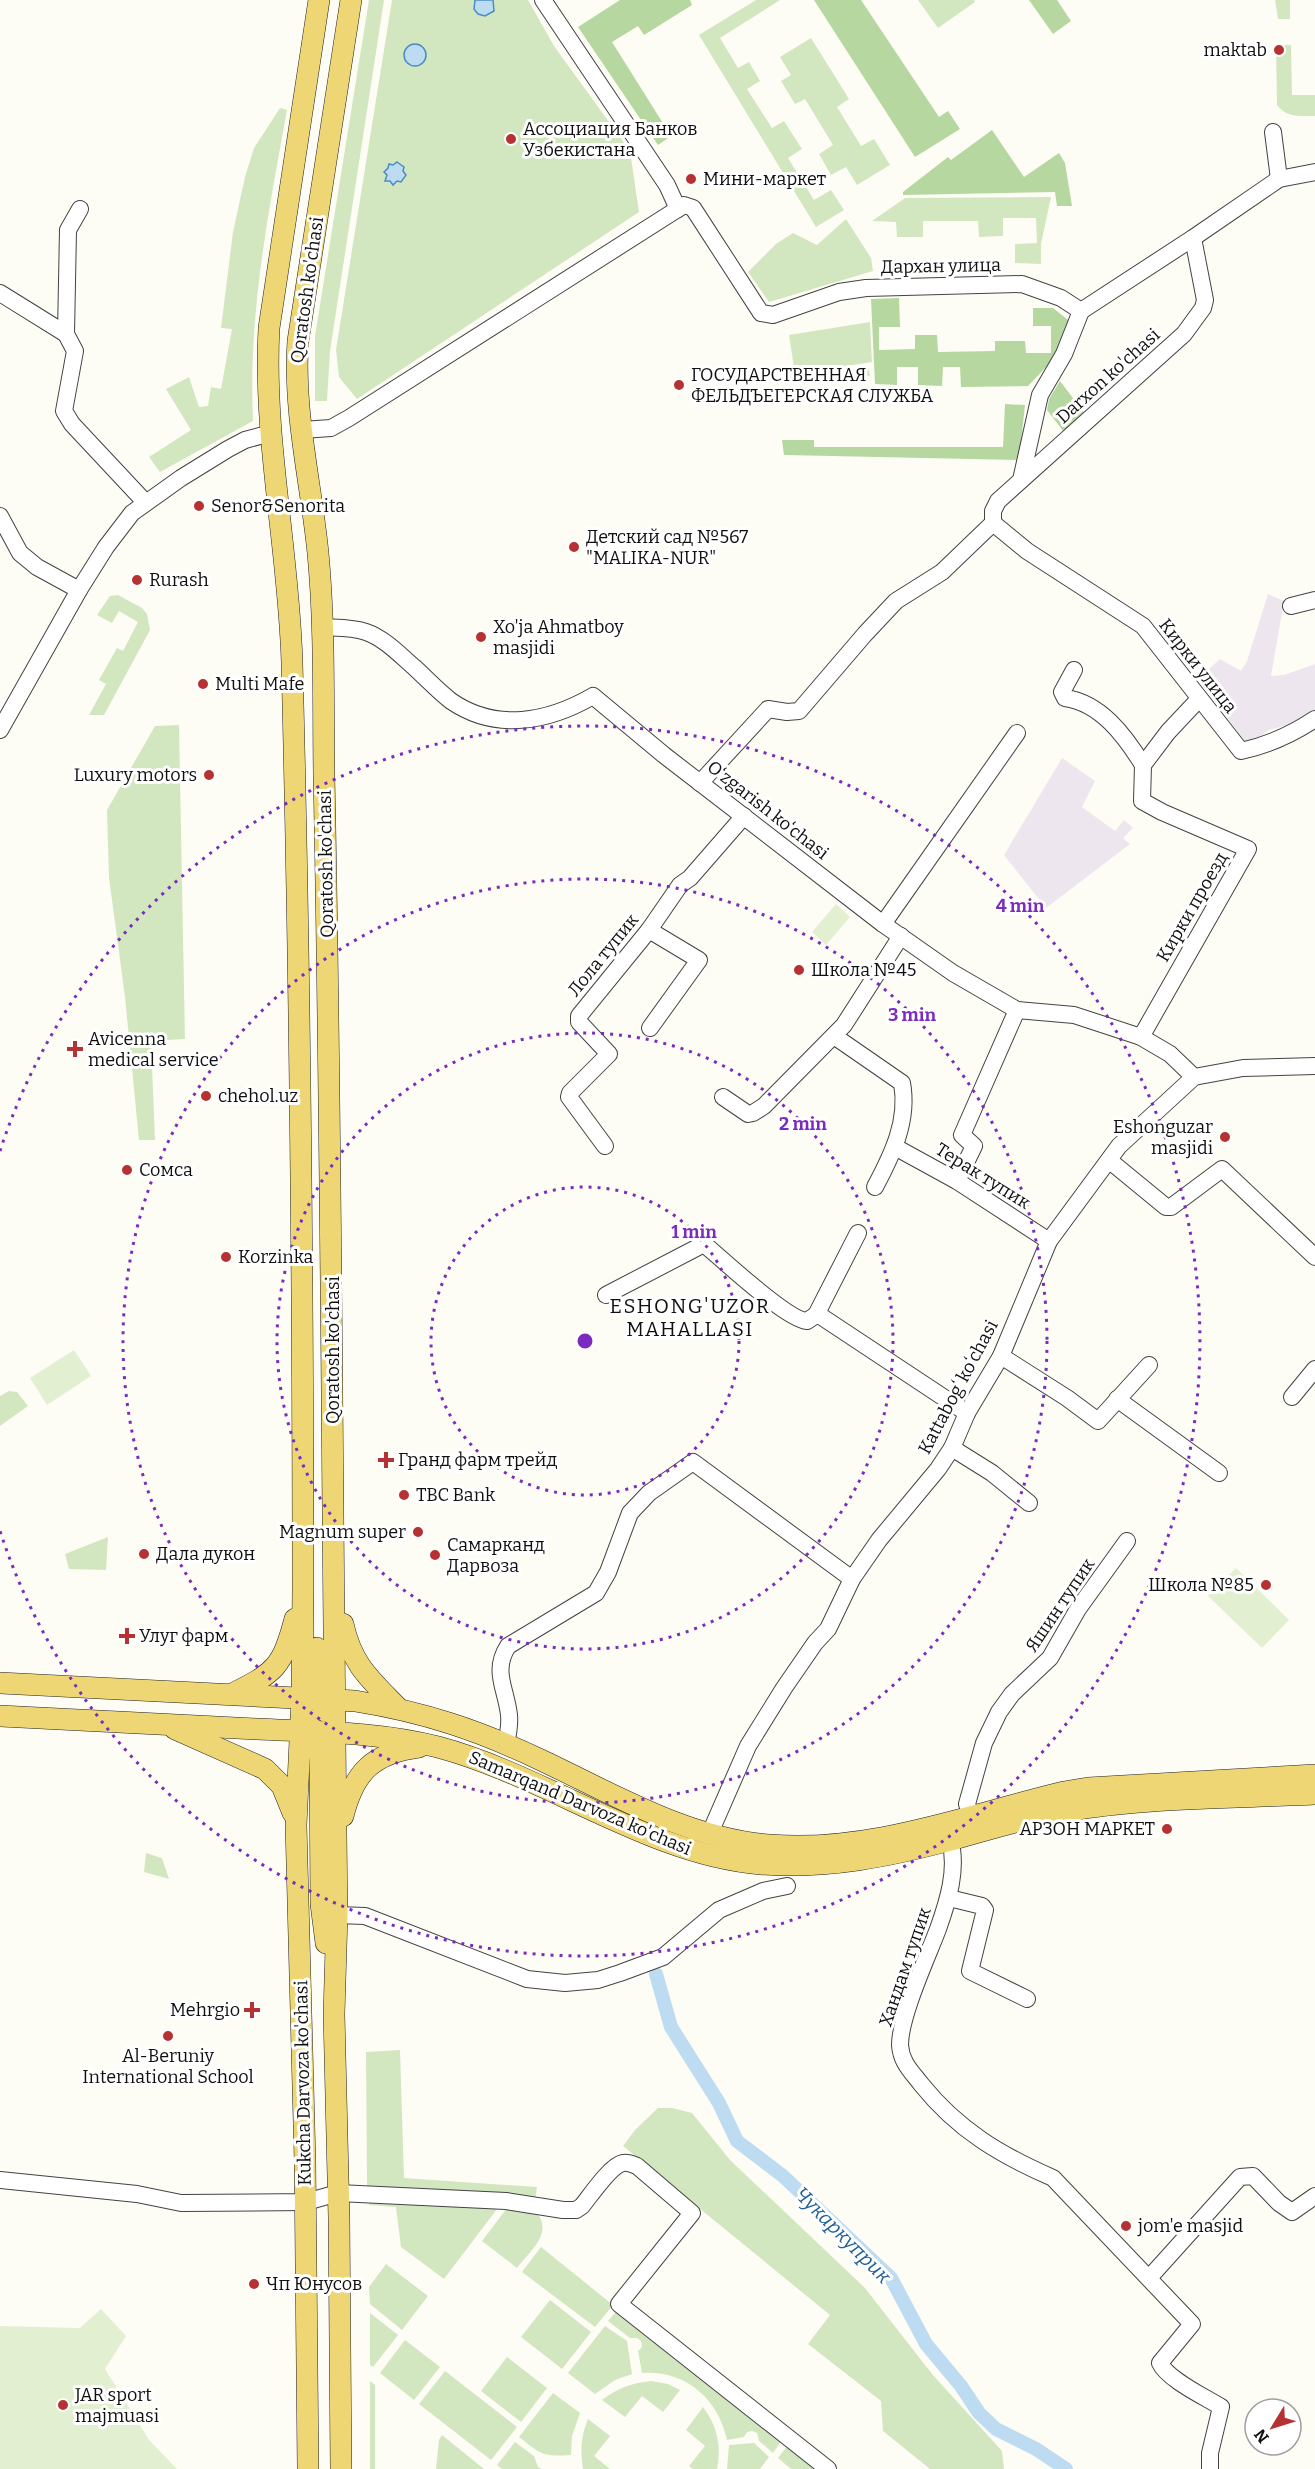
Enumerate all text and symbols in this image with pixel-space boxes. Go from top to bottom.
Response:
place label: maktab [1203,39,1267,61]
marker: maktab [1272,43,1286,57]
place label: Ассоциация Банков Узбекистана [523,118,698,161]
marker: Ассоциация Банков Узбекистана [504,132,518,146]
place label: Мини-маркет [703,168,826,190]
marker: Мини-маркет [684,172,698,186]
street label: Qoratosh ko'chasi [286,215,328,365]
street label: Дархан улица [881,254,1001,278]
street label: Darxon ko'chasi [1052,324,1164,428]
place label: ГОСУДАРСТВЕННАЯ ФЕЛЬДЪЕГЕРСКАЯ СЛУЖБА [691,364,934,407]
marker: ГОСУДАРСТВЕННАЯ ФЕЛЬДЪЕГЕРСКАЯ СЛУЖБА [672,378,686,392]
place label: Senor&Senorita [211,495,345,517]
marker: Senor&Senorita [192,499,206,513]
place label: Детский сад №567 "MALIKA-NUR" [586,526,748,569]
marker: Детский сад №567 "MALIKA-NUR" [567,540,581,554]
place label: Rurash [149,569,209,591]
marker: Rurash [130,573,144,587]
street label: Кирки улица [1154,614,1242,718]
place label: Xo'ja Ahmatboy masjidi [493,616,624,659]
marker: Xo'ja Ahmatboy masjidi [474,630,488,644]
place label: Multi Mafe [215,673,304,695]
marker: Multi Mafe [196,677,210,691]
street label: O‘zgarish ko‘chasi [703,756,833,864]
place label: Luxury motors [74,764,197,786]
marker: Luxury motors [202,768,216,782]
street label: Qoratosh ko'chasi [314,790,338,938]
street label: Кирки проезд [1152,848,1232,966]
text: 4 min [996,895,1045,917]
street label: Лола тупик [563,909,643,1001]
place label: Школа №45 [811,959,916,981]
marker: Школа №45 [792,963,806,977]
text: 3 min [888,1004,936,1026]
place label: Avicenna medical service [88,1028,219,1071]
marker: Avicenna medical service [66,1040,84,1058]
place label: chehol.uz [218,1085,298,1107]
marker: chehol.uz [199,1089,213,1103]
text: 2 min [779,1113,827,1135]
place label: Eshonguzar masjidi [1113,1116,1213,1159]
marker: Eshonguzar masjidi [1218,1130,1232,1144]
street label: Терак тупик [932,1138,1035,1214]
place label: Сомса [139,1159,193,1181]
marker: Сомса [120,1163,134,1177]
text: 1 min [671,1221,717,1243]
place label: Korzinka [238,1246,313,1268]
marker: Korzinka [219,1250,233,1264]
street label: Qoratosh ko'chasi [322,1276,344,1424]
district label: ESHONG'UZOR MAHALLASI [609,1294,771,1341]
street label: Kattabogʻ koʻchasi [913,1316,1003,1458]
centre of rings [575,1331,595,1351]
place label: Гранд фарм трейд [398,1449,557,1471]
marker: Гранд фарм трейд [379,1453,393,1467]
place label: TBC Bank [416,1484,496,1506]
marker: TBC Bank [397,1488,411,1502]
place label: Magnum super [279,1521,406,1543]
marker: Magnum super [411,1525,425,1539]
place label: Самарканд Дарвоза [447,1534,545,1577]
place label: Дала дукон [156,1543,255,1565]
marker: Дала дукон [137,1547,151,1561]
marker: Самарканд Дарвоза [428,1548,442,1562]
street label: Яшин тупик [1021,1554,1100,1656]
place label: Школа №85 [1148,1574,1254,1596]
marker: Школа №85 [1259,1578,1273,1592]
place label: Улуг фарм [139,1625,228,1647]
marker: Улуг фарм [120,1629,134,1643]
street label: Samarqand Darvoza ko'chasi [465,1746,695,1860]
place label: АРЗОН МАРКЕТ [1020,1818,1155,1840]
marker: АРЗОН МАРКЕТ [1160,1822,1174,1836]
street label: Хандам тупик [874,1904,936,2029]
street label: Kukcha Darvoza ko'chasi [290,1980,316,2186]
place label: Mehrgio [170,1999,240,2021]
marker: Mehrgio [245,2003,259,2017]
marker: Al-Beruniy International School [161,2029,175,2043]
place label: Al-Beruniy International School [82,2045,254,2088]
water label: Чукаркуприк [790,2182,897,2289]
place label: jom'e masjid [1137,2215,1243,2237]
marker: jom'e masjid [1119,2219,1133,2233]
place label: Чп Юнусов [266,2273,362,2295]
marker: Чп Юнусов [247,2277,261,2291]
place label: JAR sport majmuasi [74,2384,159,2427]
north arrow [1243,2397,1303,2457]
marker: JAR sport majmuasi [56,2398,70,2412]
text: N [1250,2425,1273,2447]

